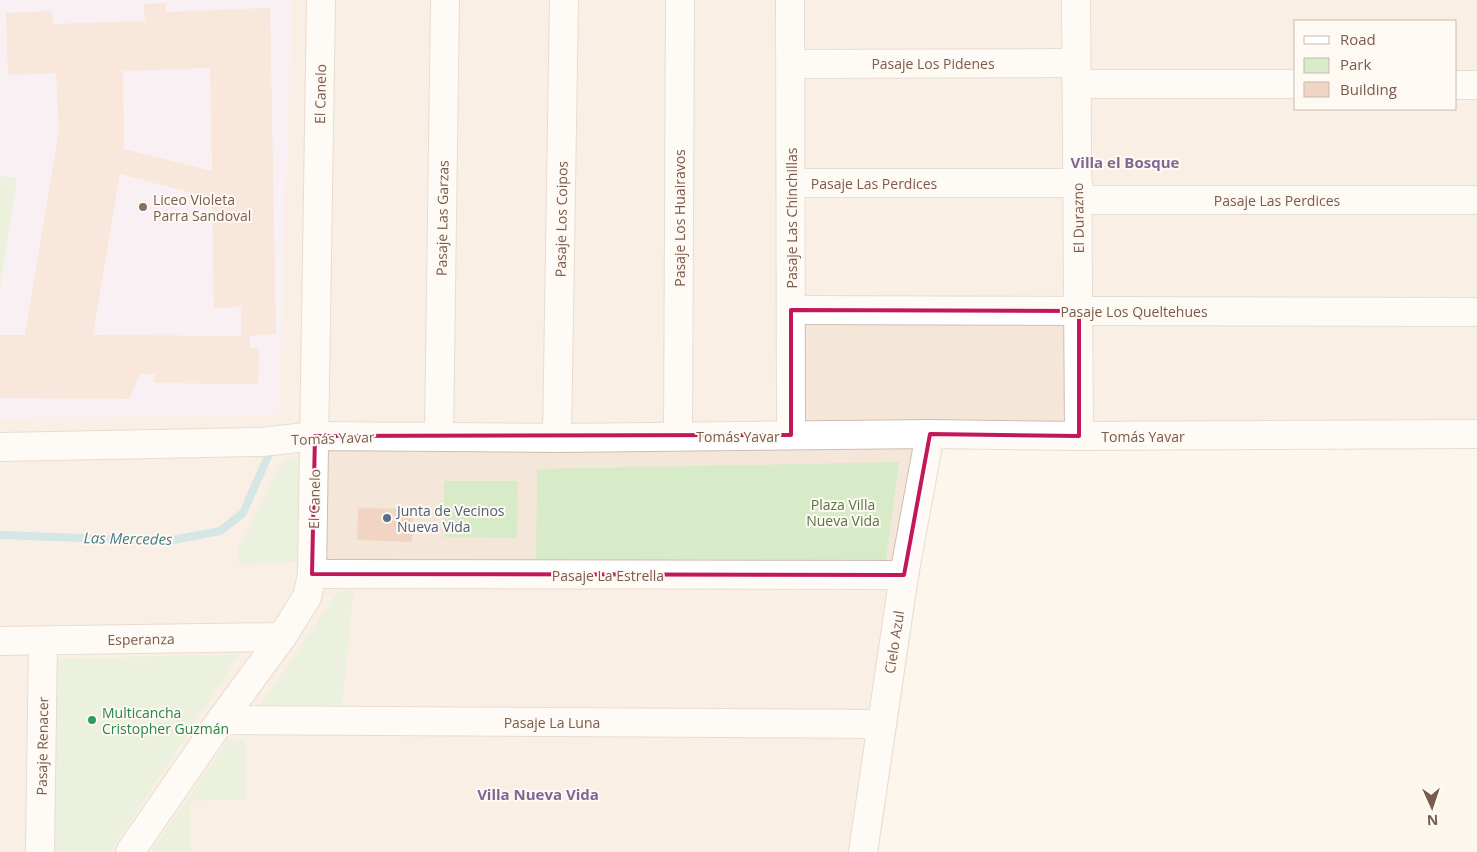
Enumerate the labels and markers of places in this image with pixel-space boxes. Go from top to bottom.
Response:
place label: Liceo Violeta Parra Sandoval [153,190,251,225]
marker: Liceo Violeta Parra Sandoval [137,201,149,213]
place label: Junta de Vecinos Nueva Vida [395,501,505,536]
marker: Junta de Vecinos Nueva Vida [381,512,393,524]
place label: Multicancha Cristopher Guzmán [102,703,229,738]
marker: Multicancha Cristopher Guzmán [86,714,98,726]

